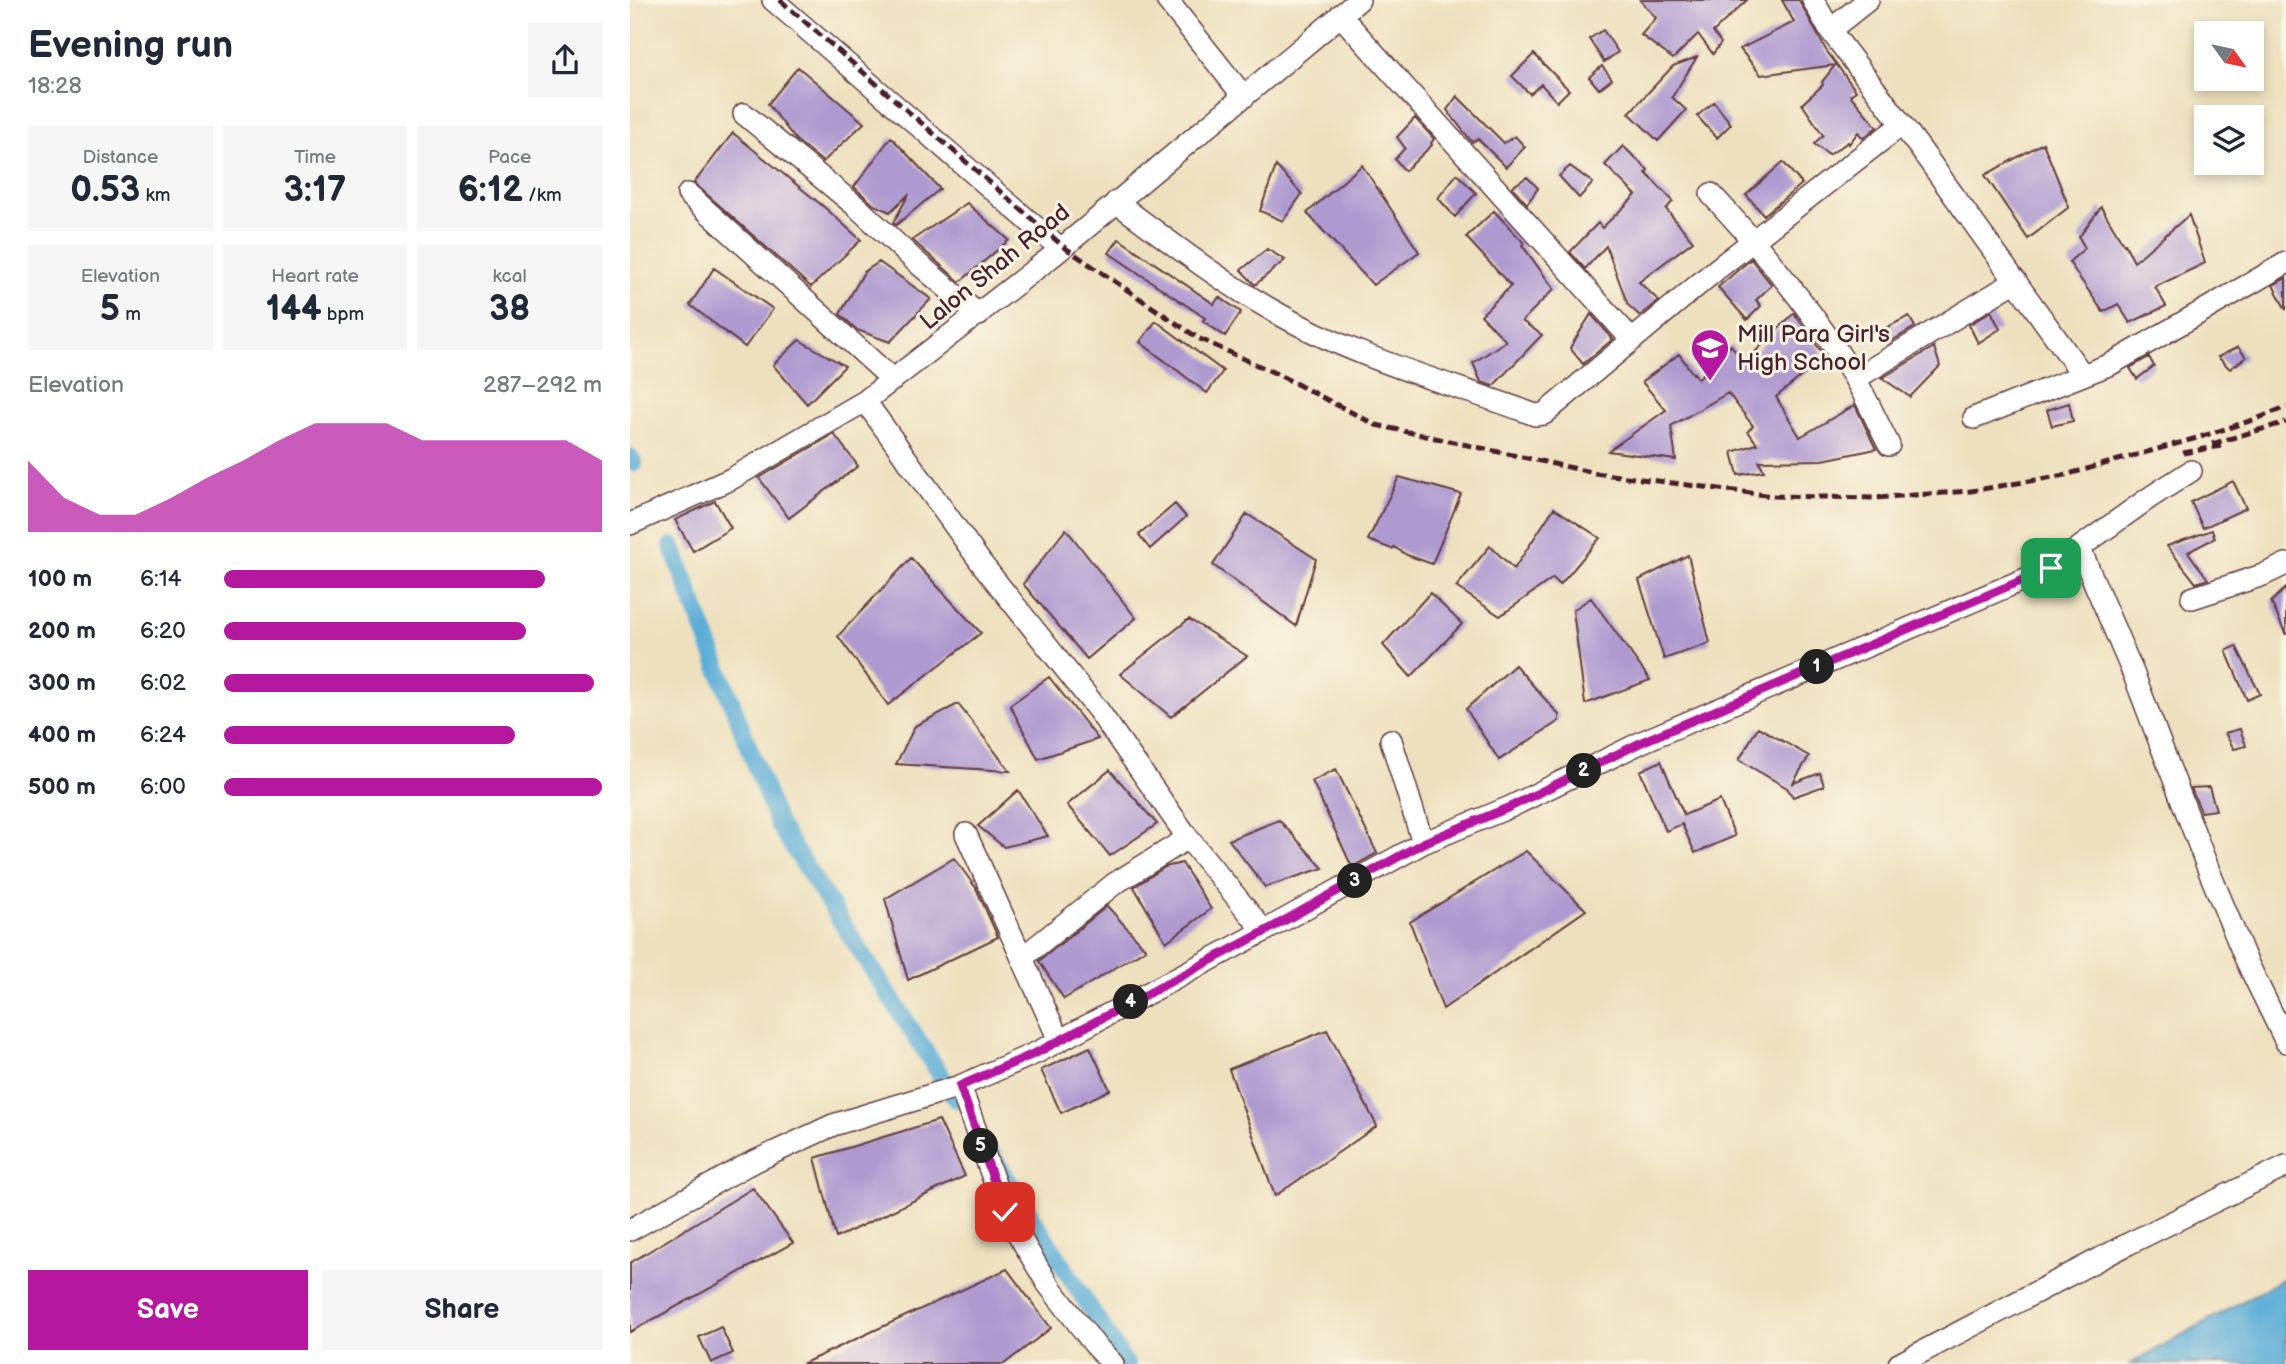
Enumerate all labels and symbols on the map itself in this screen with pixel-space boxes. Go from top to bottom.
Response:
north arrow [2194,21,2264,91]
street label: Lalon Shah Road [914,198,1076,336]
place label: Mill Para Girl's High School [1737,320,1890,377]
school or university icon: Mill Para Girl's High School [1689,327,1731,382]
pin [2021,538,2081,598]
pin: 1 [1800,650,1834,684]
pin: 2 [1566,754,1602,788]
pin: 3 [1338,864,1372,898]
pin: 4 [1114,984,1148,1020]
pin: 5 [964,1128,998,1164]
pin [975,1182,1035,1242]

